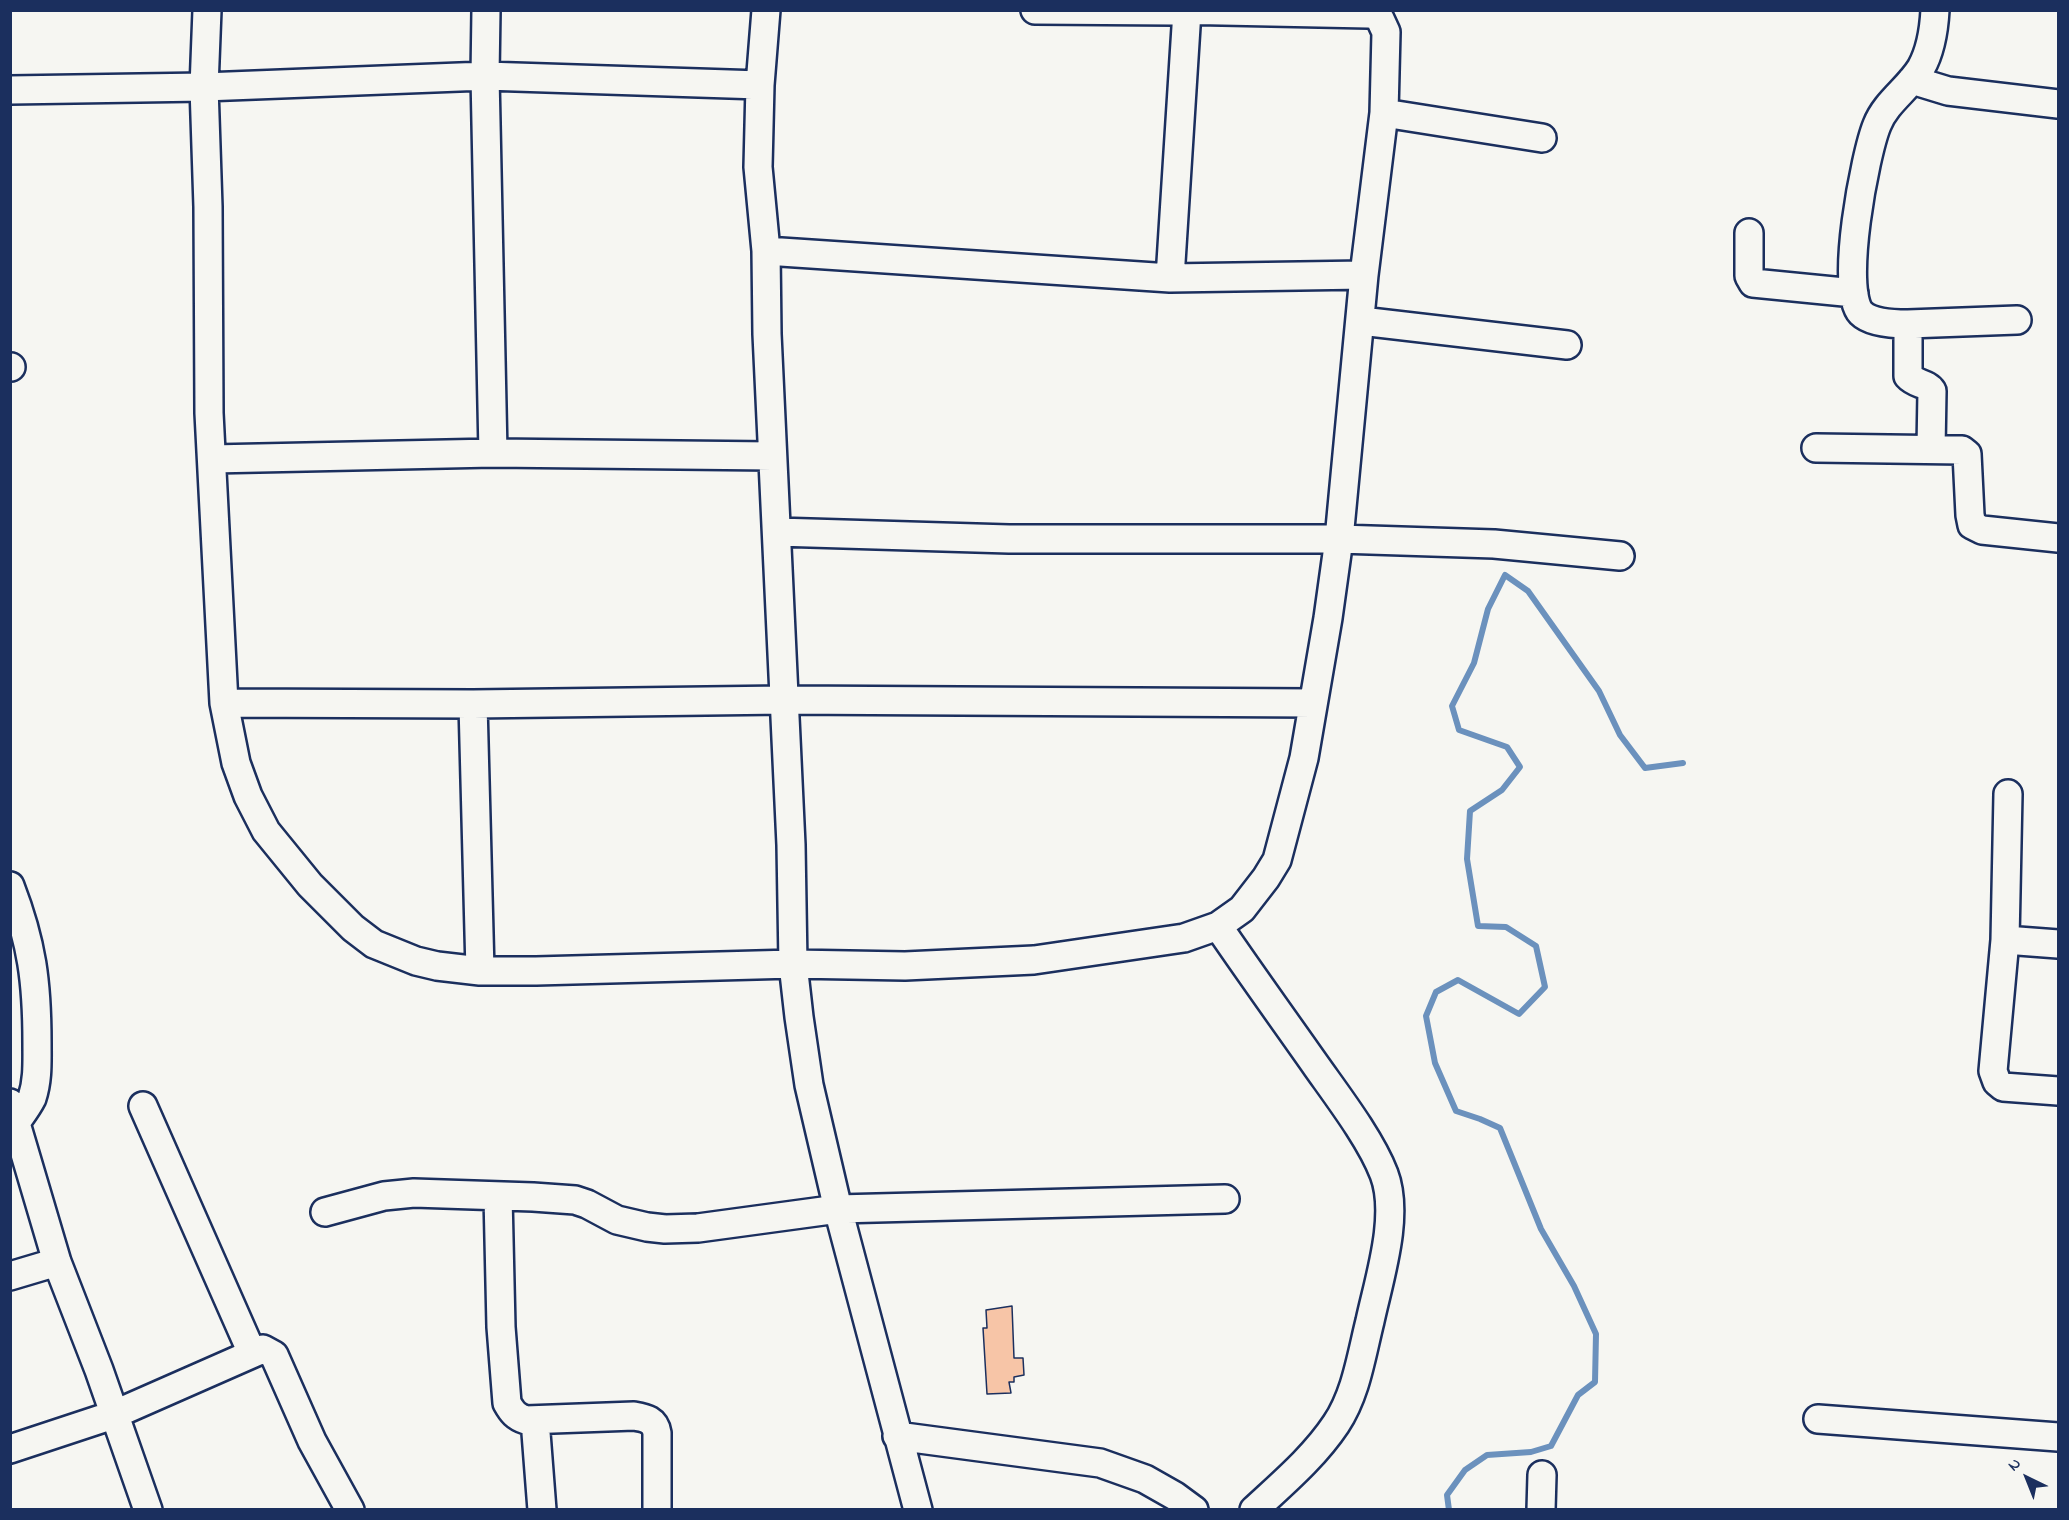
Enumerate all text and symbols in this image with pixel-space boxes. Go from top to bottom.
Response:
north arrow [1997,1448,2057,1508]
text: N [2003,1452,2027,1477]

